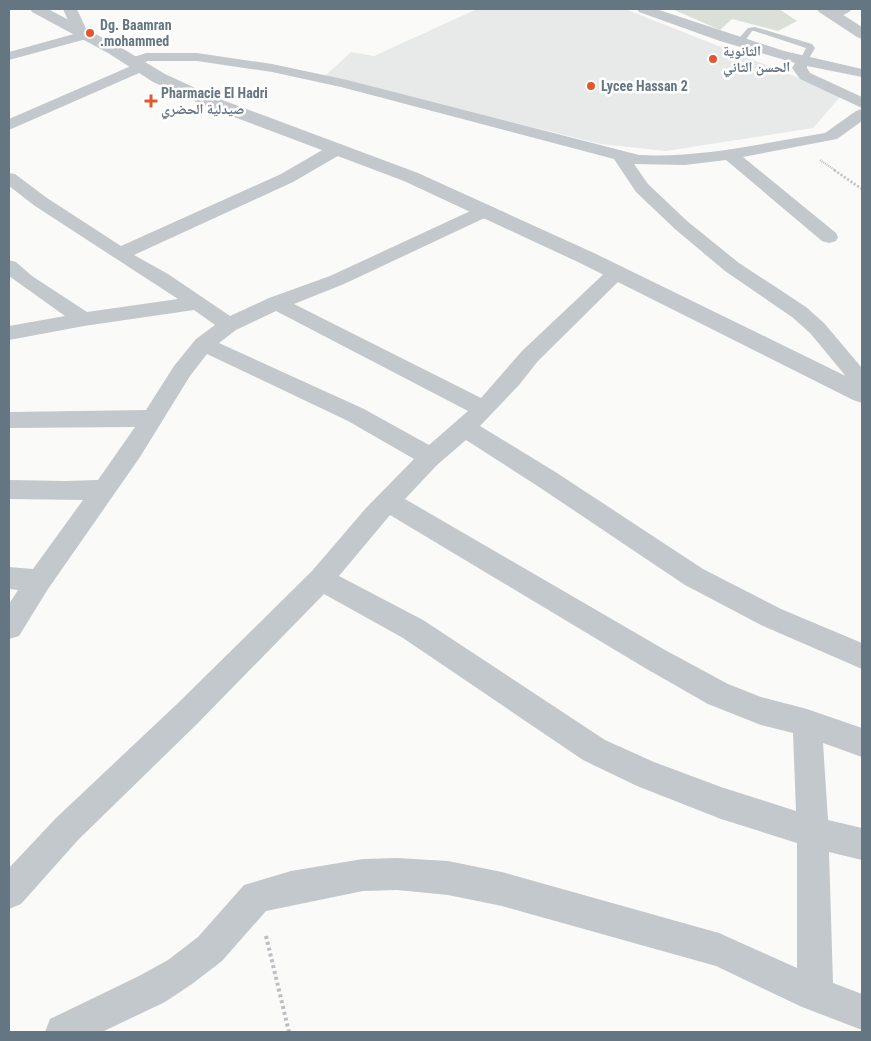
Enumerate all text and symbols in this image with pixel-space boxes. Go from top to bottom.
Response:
place label: Dg. Baamran .mohammed [100,17,172,49]
marker: Dg. Baamran .mohammed [84,27,96,39]
place label: الثانوية الحسن الثاني [723,43,790,78]
marker: الثانوية الحسن الثاني [707,53,719,65]
place label: Lycee Hassan 2 [601,78,688,94]
marker: Lycee Hassan 2 [585,80,597,92]
place label: Pharmacie El Hadri صيدلية الحضري [161,85,268,120]
marker: Pharmacie El Hadri صيدلية الحضري [145,95,157,107]

